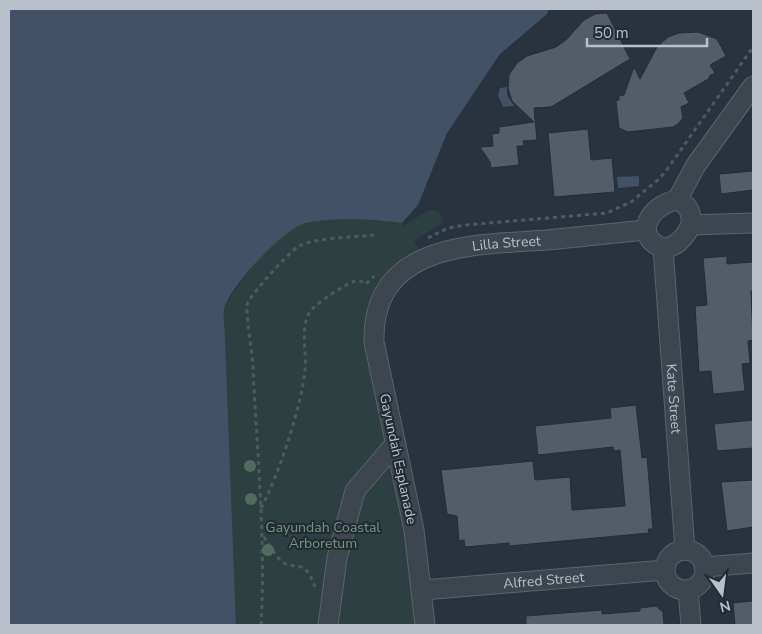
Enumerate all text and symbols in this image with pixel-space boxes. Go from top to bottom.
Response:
scale bar [587,15,707,47]
text: 50 m [594,23,629,43]
street label: Lilla Street [471,231,541,255]
street label: Kate Street [662,363,686,434]
street label: Gayundah Esplanade [375,392,421,526]
park label: Gayundah Coastal Arboretum [266,518,381,553]
street label: Alfred Street [502,567,585,593]
north arrow [697,569,747,619]
text: N [718,596,732,617]

